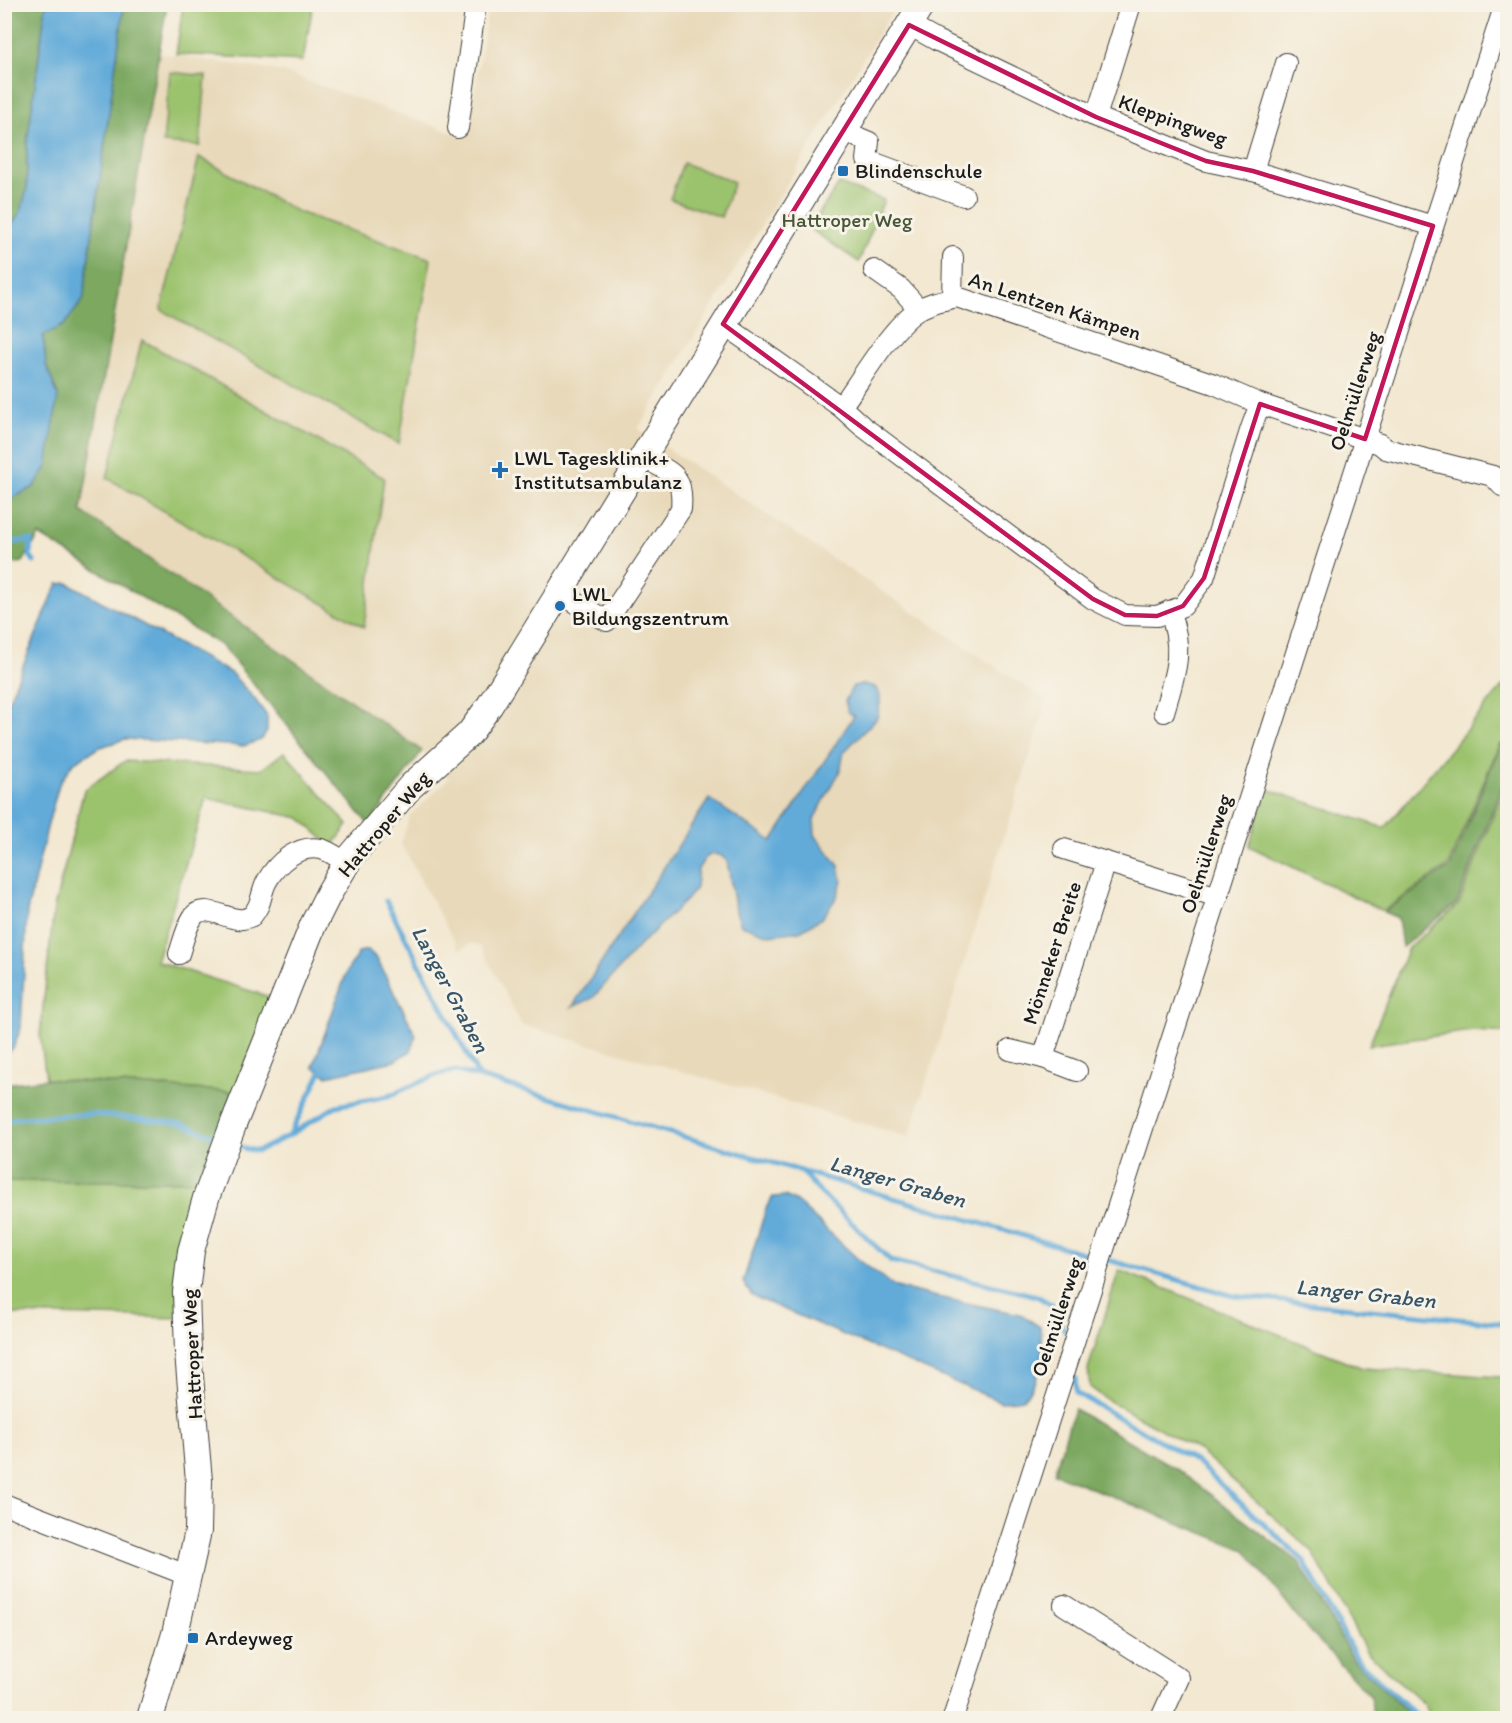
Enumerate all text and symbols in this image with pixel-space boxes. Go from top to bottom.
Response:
street label: Kleppingweg [1115,88,1231,151]
place label: Blindenschule [855,158,982,183]
marker: Blindenschule [836,164,850,178]
park label: Hattroper Weg [782,207,913,232]
street label: An Lentzen Kämpen [966,266,1144,345]
street label: Oelmüllerweg [1323,328,1386,454]
place label: LWL Tagesklinik+ Institutsambulanz [514,445,682,494]
marker: LWL Tagesklinik+ Institutsambulanz [491,461,509,479]
place label: LWL Bildungszentrum [572,581,729,630]
marker: LWL Bildungszentrum [553,599,567,613]
street label: Hattroper Weg [332,765,435,882]
street label: Oelmüllerweg [1174,791,1237,917]
street label: Mönneker Breite [1017,878,1086,1028]
water label: Langer Graben [406,921,496,1058]
water label: Langer Graben [827,1149,969,1214]
street label: Oelmüllerweg [1025,1254,1088,1380]
water label: Langer Graben [1295,1273,1438,1314]
street label: Hattroper Weg [176,1288,207,1420]
place label: Ardeyweg [205,1625,293,1650]
marker: Ardeyweg [186,1631,200,1645]

